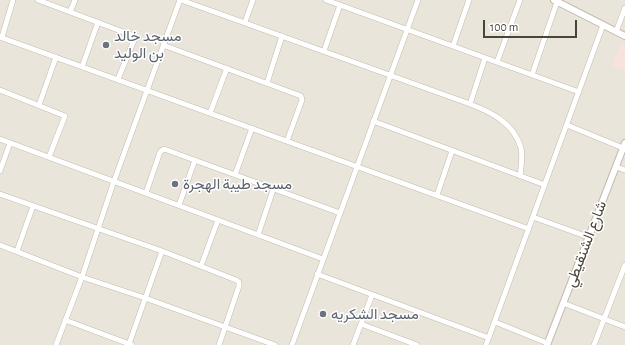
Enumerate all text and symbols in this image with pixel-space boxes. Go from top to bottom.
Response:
scale bar [485,12,579,38]
text: 100 m [490,21,518,33]
place label: مسجد خالد بن الوليد [114,27,182,62]
marker: مسجد خالد بن الوليد [101,40,111,50]
place label: مسجد طيبة الهجرة [183,175,292,193]
marker: مسجد طيبة الهجرة [170,179,180,189]
street label: شارع الشنقيطي [561,198,611,290]
place label: مسجد الشكريه [331,305,419,323]
marker: مسجد الشكريه [318,309,328,319]

